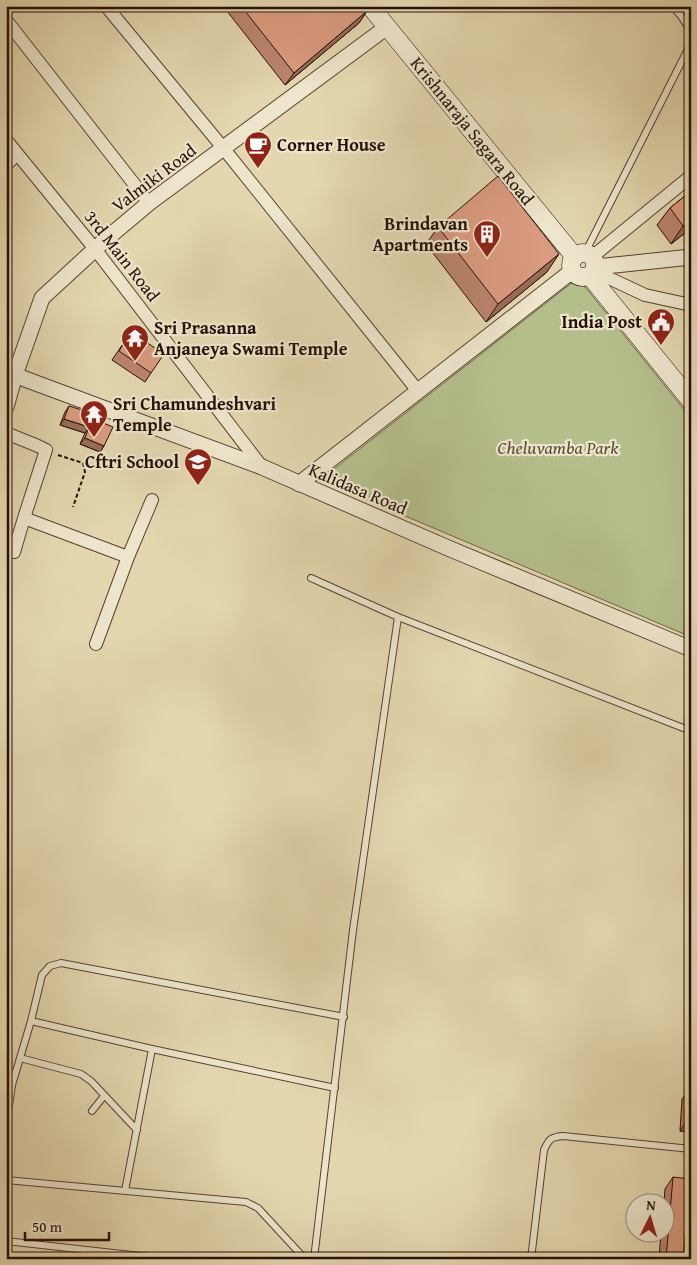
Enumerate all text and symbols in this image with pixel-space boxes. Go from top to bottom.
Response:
street label: Krishnaraja Sagara Road [404,51,541,211]
cafe icon: Corner House [243,130,273,169]
place label: Corner House [277,131,386,158]
street label: Valmiki Road [106,137,202,218]
street label: 3rd Main Road [78,204,167,307]
place label: Brindavan Apartments [372,210,468,258]
building icon: Brindavan Apartments [472,219,502,258]
public building icon: India Post [646,307,676,346]
place label: India Post [562,308,642,335]
place label: Sri Prasanna Anjaneya Swami Temple [154,314,348,362]
temple icon: Sri Prasanna Anjaneya Swami Temple [120,323,150,362]
place label: Sri Chamundeshvari Temple [113,390,277,438]
temple icon: Sri Chamundeshvari Temple [79,399,109,438]
park label: Cheluvamba Park [498,434,619,461]
school or university icon: Cftri School [183,447,213,486]
place label: Cftri School [85,448,179,475]
street label: Kalidasa Road [305,456,412,522]
north arrow [624,1192,674,1242]
text: N [646,1195,657,1215]
scale bar [25,1210,109,1242]
text: 50 m [32,1216,63,1237]

